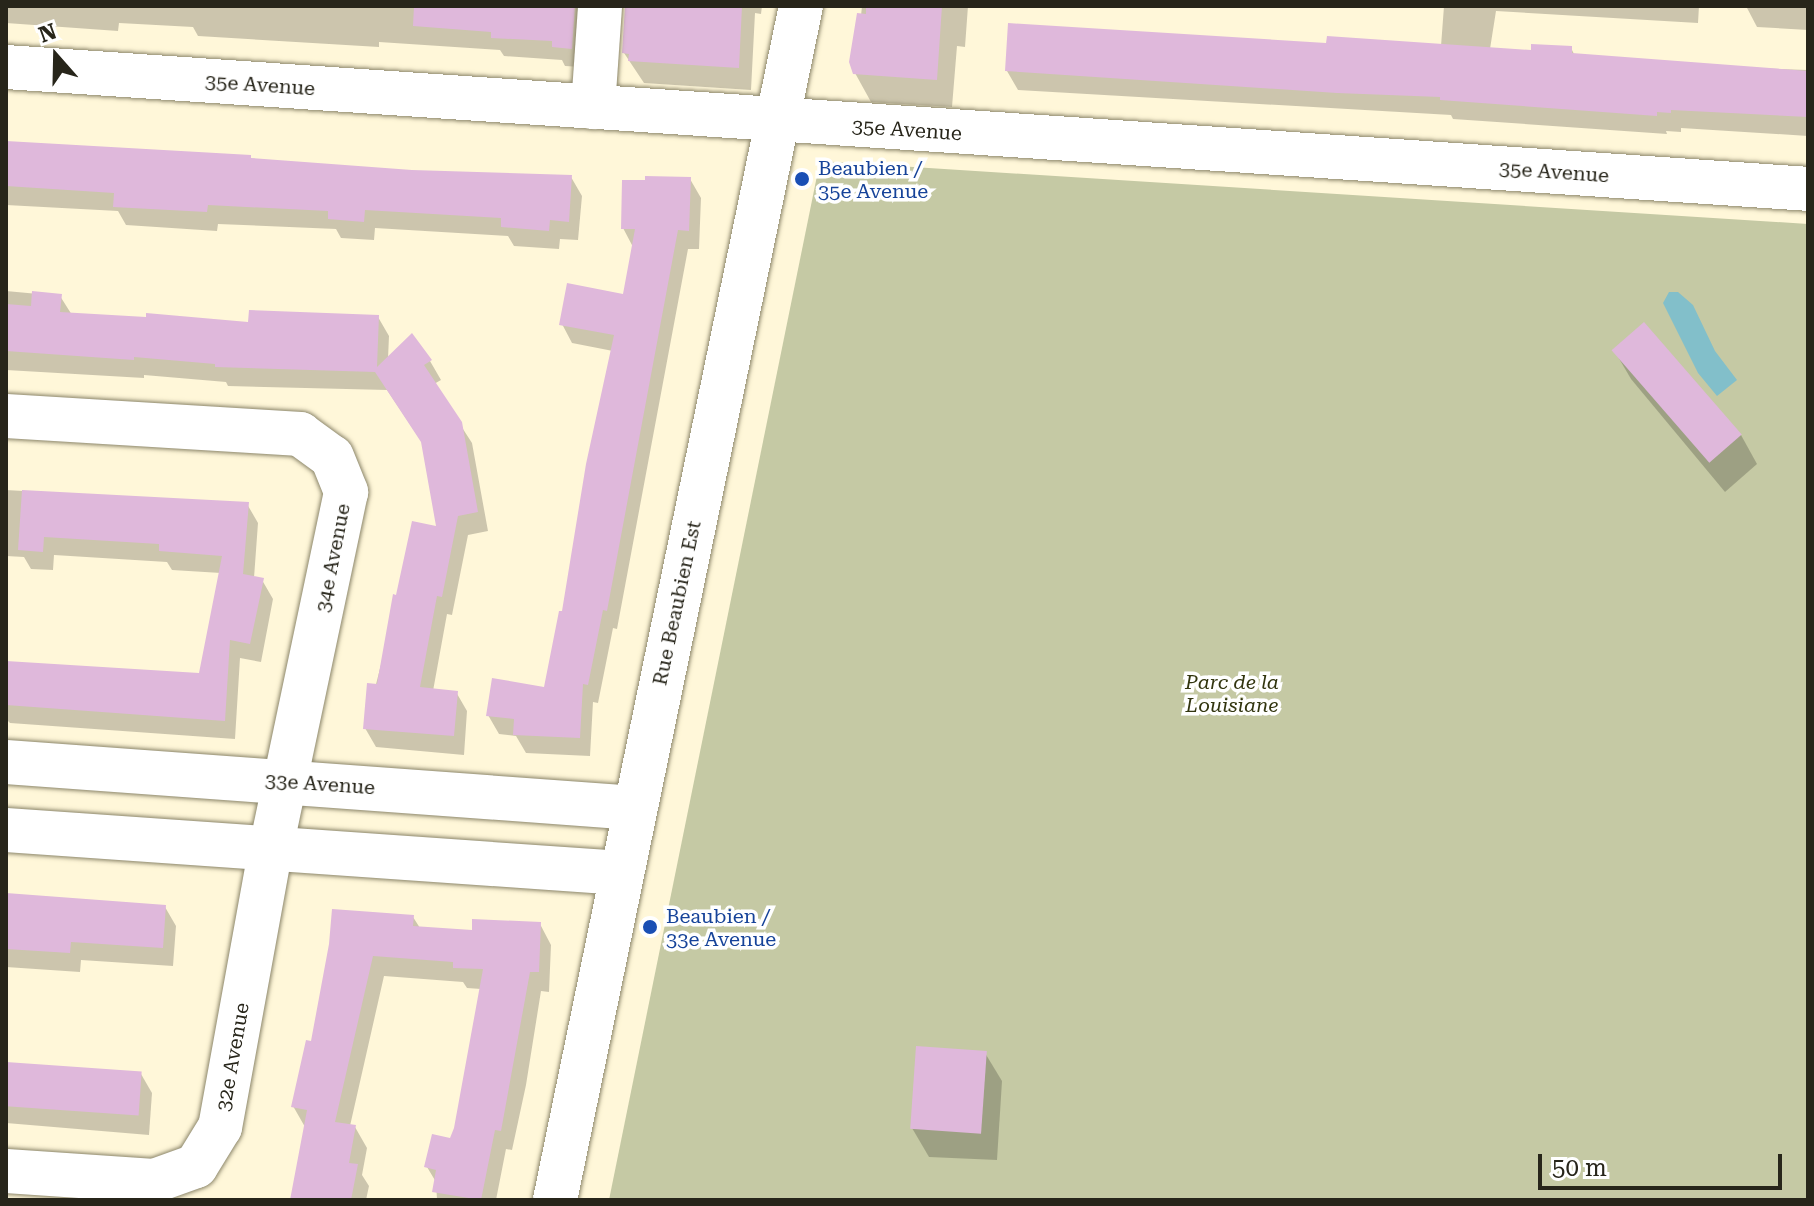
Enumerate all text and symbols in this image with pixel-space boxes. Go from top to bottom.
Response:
north arrow [16,16,96,96]
text: N [35,18,60,48]
street label: 35e Avenue [204,69,316,101]
street label: 35e Avenue [851,114,963,146]
place label: Beaubien / 35e Avenue [818,156,928,203]
street label: 35e Avenue [1498,156,1610,188]
marker: Beaubien / 35e Avenue [793,170,811,188]
street label: 34e Avenue [311,502,355,614]
street label: Rue Beaubien Est [648,518,706,688]
park label: Parc de la Louisiane [1185,671,1279,718]
street label: 33e Avenue [264,768,376,800]
place label: Beaubien / 33e Avenue [666,904,776,951]
marker: Beaubien / 33e Avenue [641,918,659,936]
street label: 32e Avenue [212,1001,254,1113]
scale bar [1542,1138,1786,1188]
text: 50 m [1552,1154,1607,1182]

